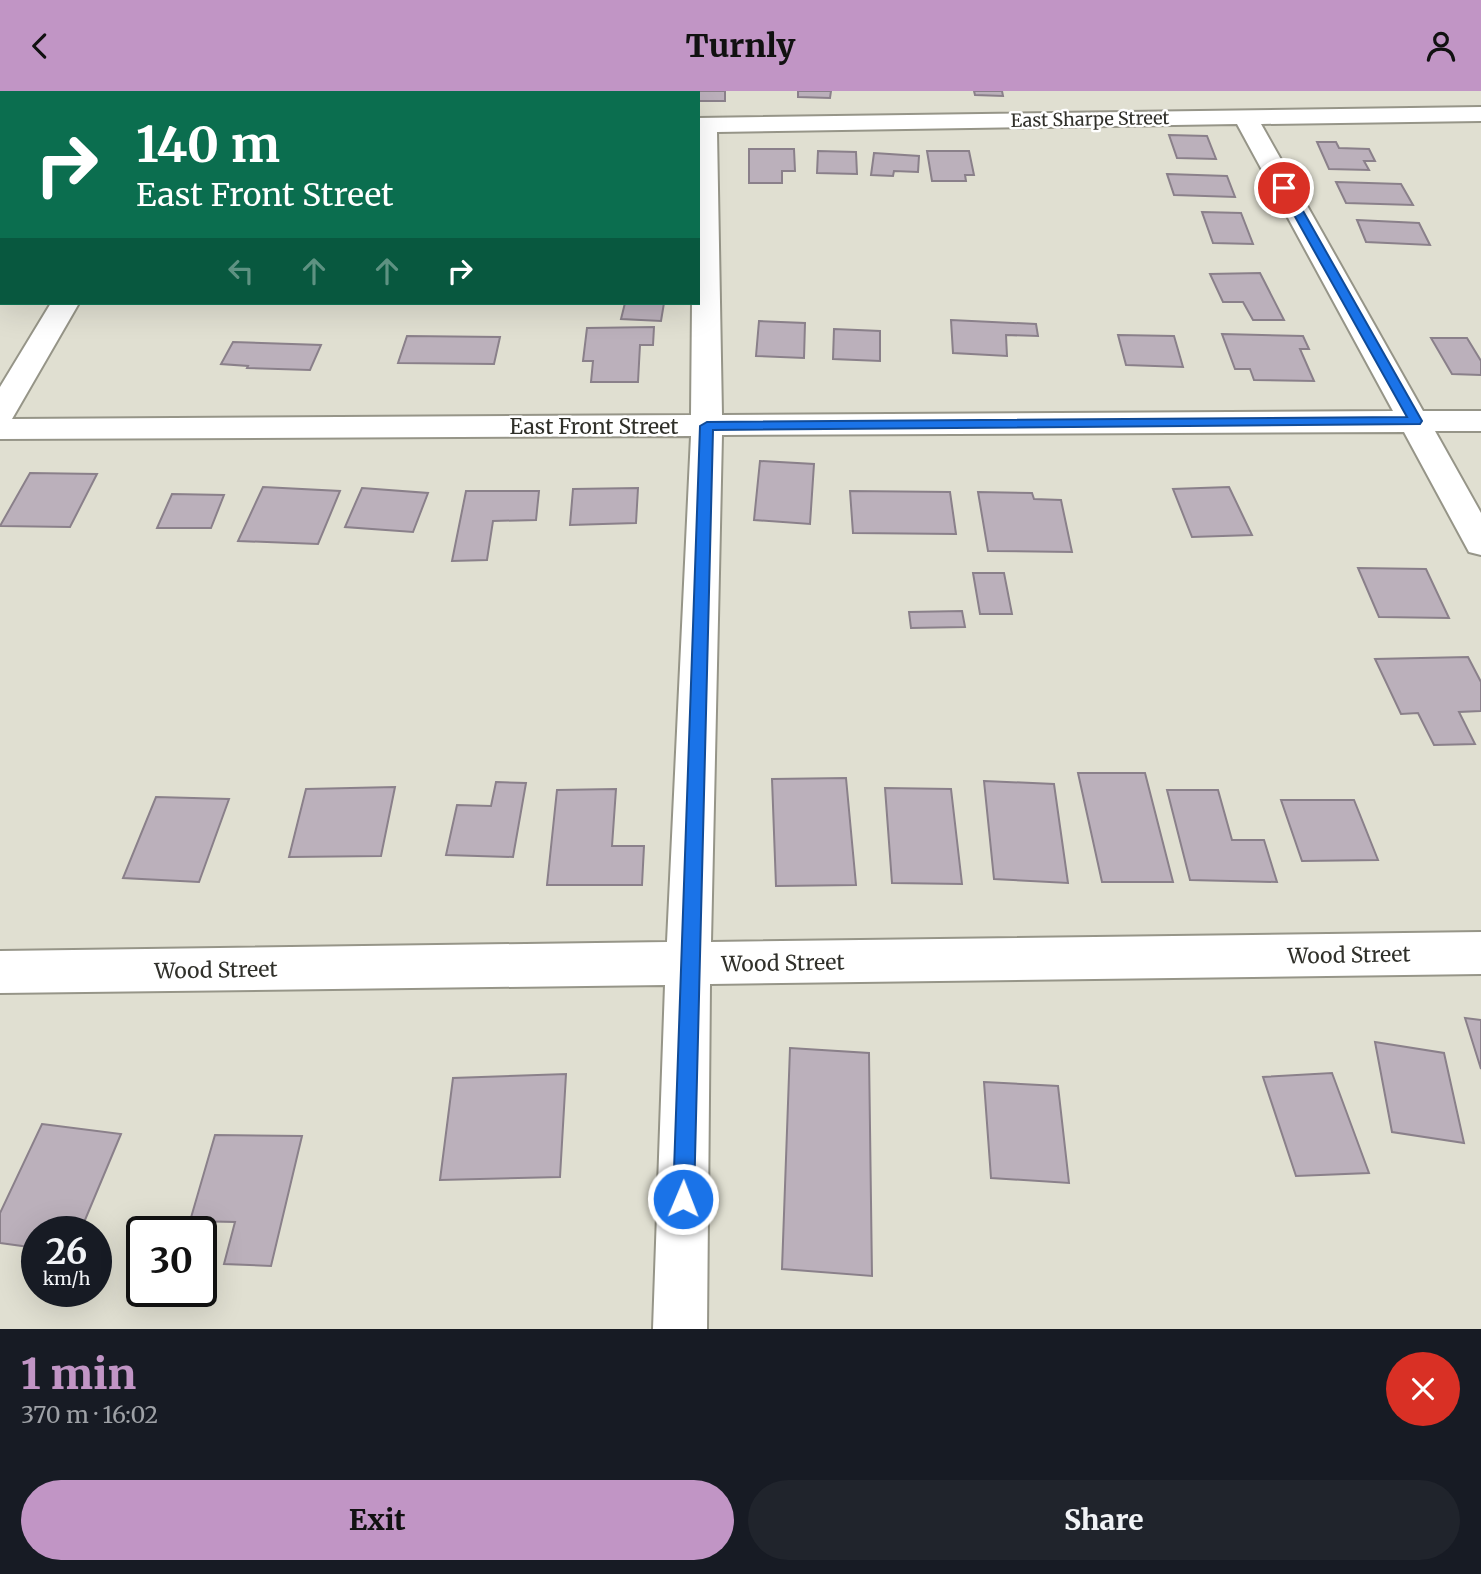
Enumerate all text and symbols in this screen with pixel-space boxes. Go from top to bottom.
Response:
text: Turnly [686,26,795,66]
icon: back [21,27,59,65]
icon: person [1422,27,1460,65]
street label: East Sharpe Street [1010,106,1170,132]
text: 140 m [136,114,280,175]
icon: right [21,119,112,210]
pin [1254,158,1314,218]
icon: arrive [1265,169,1303,207]
text: East Front Street [136,175,394,215]
icon: left [222,252,260,290]
icon: ahead [295,252,333,290]
icon: ahead [368,252,406,290]
icon: right [441,252,479,290]
street label: East Front Street [509,413,679,440]
street label: Wood Street [1286,940,1411,970]
street label: Wood Street [720,948,845,978]
street label: Wood Street [153,955,278,985]
position arrow [646,1162,720,1236]
speed limit sign: 30 [126,1216,217,1307]
text: 26 [46,1230,87,1274]
text: km/h [43,1267,90,1290]
text: 1 min [21,1348,136,1400]
button: close [1386,1352,1460,1426]
text: 370 m · 16:02 [21,1400,158,1429]
button: Exit [21,1480,734,1560]
button: Share [748,1480,1460,1560]

